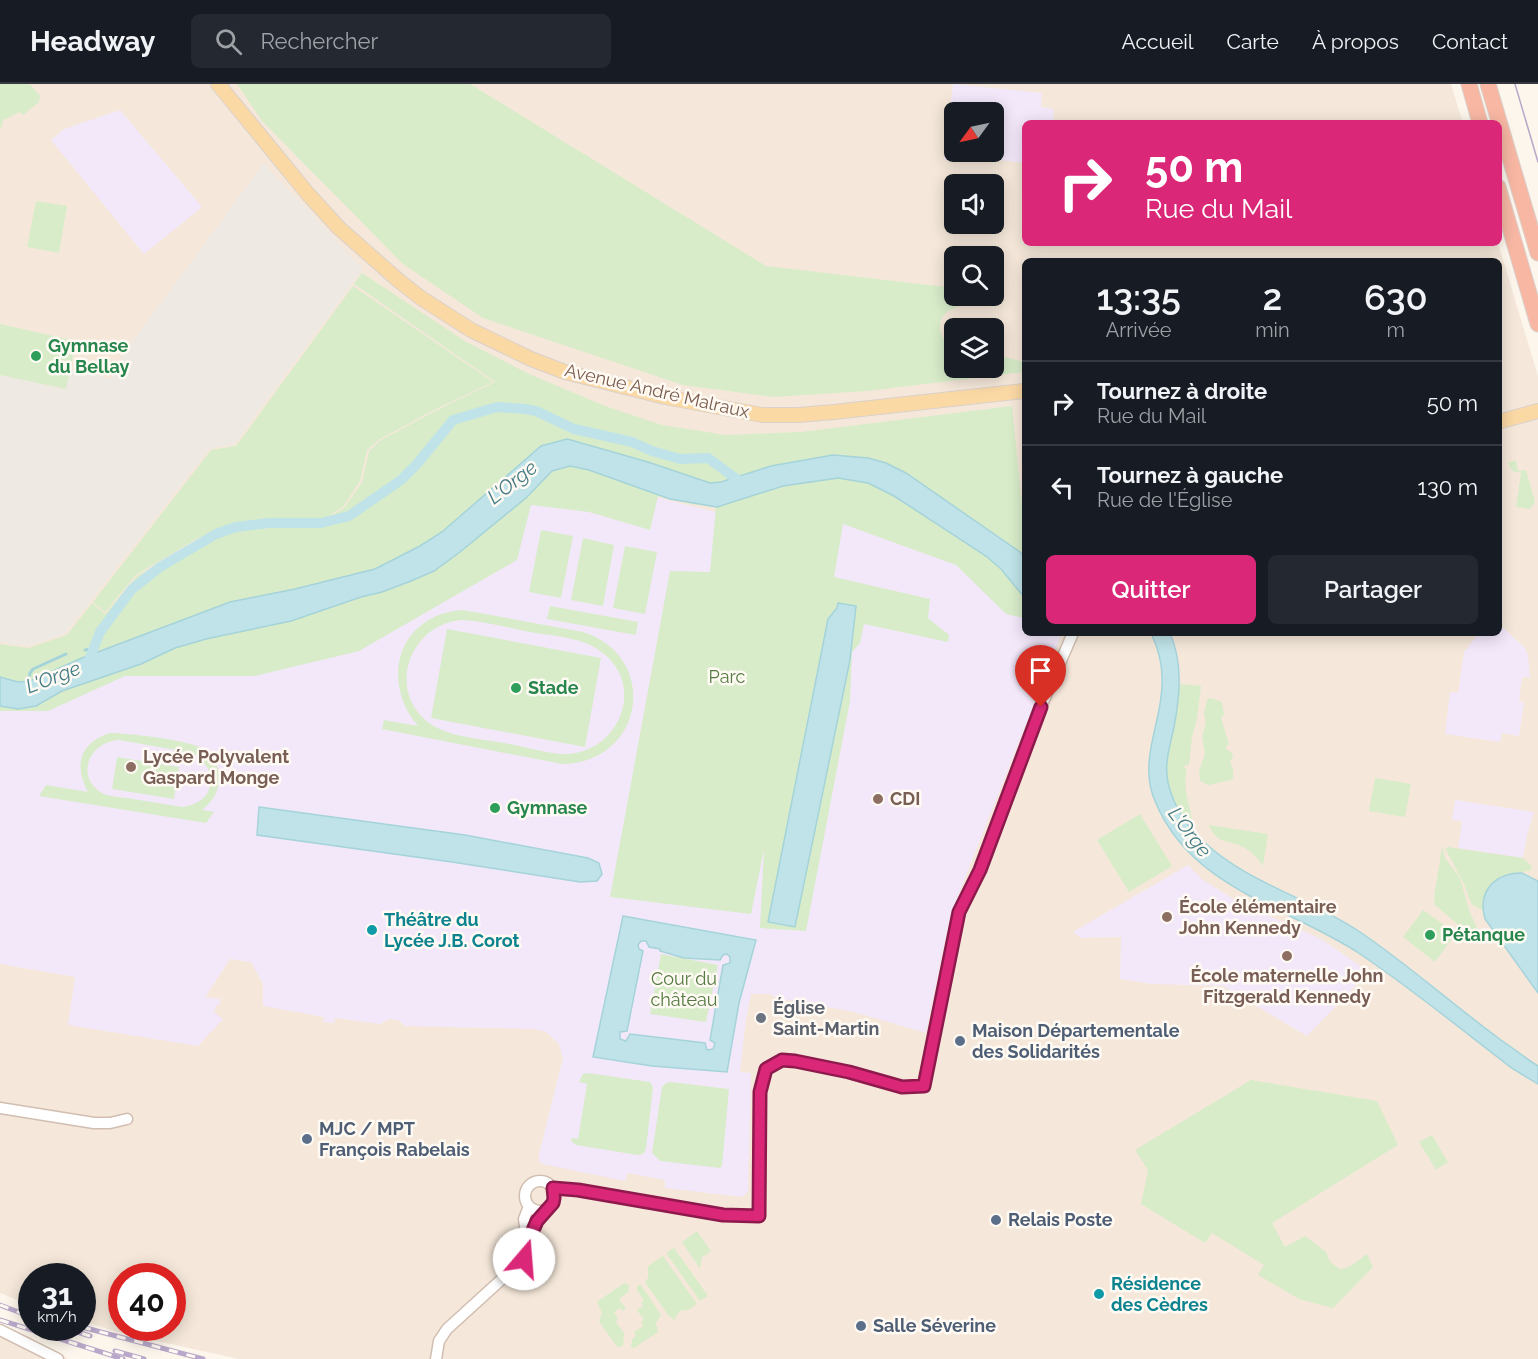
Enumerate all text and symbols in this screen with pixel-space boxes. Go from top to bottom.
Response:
search box [191,14,611,68]
text: Headway [30,25,155,58]
icon: search [212,25,245,58]
text: Rechercher [260,28,378,54]
text: Accueil [1122,29,1194,54]
text: Carte [1227,29,1279,54]
text: À propos [1312,29,1399,54]
text: Contact [1432,29,1508,54]
north arrow [944,102,1004,162]
map controls [944,102,1004,378]
text: 50 m [1145,143,1243,192]
icon: right [1046,144,1124,222]
button: sound [944,174,1004,234]
text: Rue du Mail [1145,193,1292,224]
button: search [944,246,1004,306]
text: 13:35 [1096,276,1181,318]
text: 2 [1262,276,1282,318]
text: 630 [1364,276,1428,318]
button: layers [944,318,1004,378]
text: Arrivée [1106,318,1171,342]
text: min [1255,318,1290,342]
text: m [1387,318,1405,342]
place label: Gymnase du Bellay [48,335,129,377]
marker: Gymnase du Bellay [29,349,43,363]
street label: Avenue André Malraux [563,359,751,422]
text: Tournez à droite [1097,378,1267,404]
icon: right [1046,387,1079,420]
text: 50 m [1427,390,1478,416]
text: Rue du Mail [1097,404,1206,428]
water label: L'Orge [482,455,542,509]
text: Tournez à gauche [1097,462,1283,488]
icon: left [1046,471,1079,504]
text: 130 m [1418,474,1478,500]
text: Rue de l'Église [1097,488,1232,512]
button: Quitter [1046,555,1256,624]
button: Partager [1268,555,1478,624]
pin [1015,645,1066,707]
icon: arrive [1024,654,1057,687]
water label: L'Orge [22,656,84,698]
park label: Parc [709,666,746,687]
place label: Stade [528,677,579,698]
marker: Stade [509,681,523,695]
place label: Lycée Polyvalent Gaspard Monge [143,746,289,788]
marker: Lycée Polyvalent Gaspard Monge [124,760,138,774]
place label: CDI [890,788,920,809]
marker: CDI [871,792,885,806]
place label: Gymnase [507,797,588,818]
marker: Gymnase [488,801,502,815]
water label: L'Orge [1163,802,1217,862]
place label: École élémentaire John Kennedy [1179,896,1337,938]
place label: Théâtre du Lycée J.B. Corot [384,909,520,951]
marker: École élémentaire John Kennedy [1160,910,1174,924]
marker: Théâtre du Lycée J.B. Corot [365,923,379,937]
place label: Pétanque [1442,924,1525,945]
marker: Pétanque [1423,928,1437,942]
marker: École maternelle John Fitzgerald Kennedy [1280,949,1294,963]
place label: École maternelle John Fitzgerald Kennedy [1191,965,1383,1007]
park label: Cour du château [650,968,718,1010]
place label: Église Saint-Martin [773,997,879,1039]
marker: Église Saint-Martin [754,1011,768,1025]
place label: Maison Départementale des Solidarités [972,1020,1180,1062]
marker: Maison Départementale des Solidarités [953,1034,967,1048]
place label: MJC / MPT François Rabelais [319,1118,470,1160]
marker: MJC / MPT François Rabelais [300,1132,314,1146]
place label: Relais Poste [1008,1209,1113,1230]
marker: Relais Poste [989,1213,1003,1227]
position arrow [492,1227,556,1291]
speed limit sign: 40 [108,1263,186,1341]
place label: Résidence des Cèdres [1111,1273,1208,1315]
text: 31 [41,1277,73,1312]
marker: Résidence des Cèdres [1092,1287,1106,1301]
text: km/h [37,1308,77,1326]
place label: Salle Séverine [873,1315,996,1336]
marker: Salle Séverine [854,1319,868,1333]

